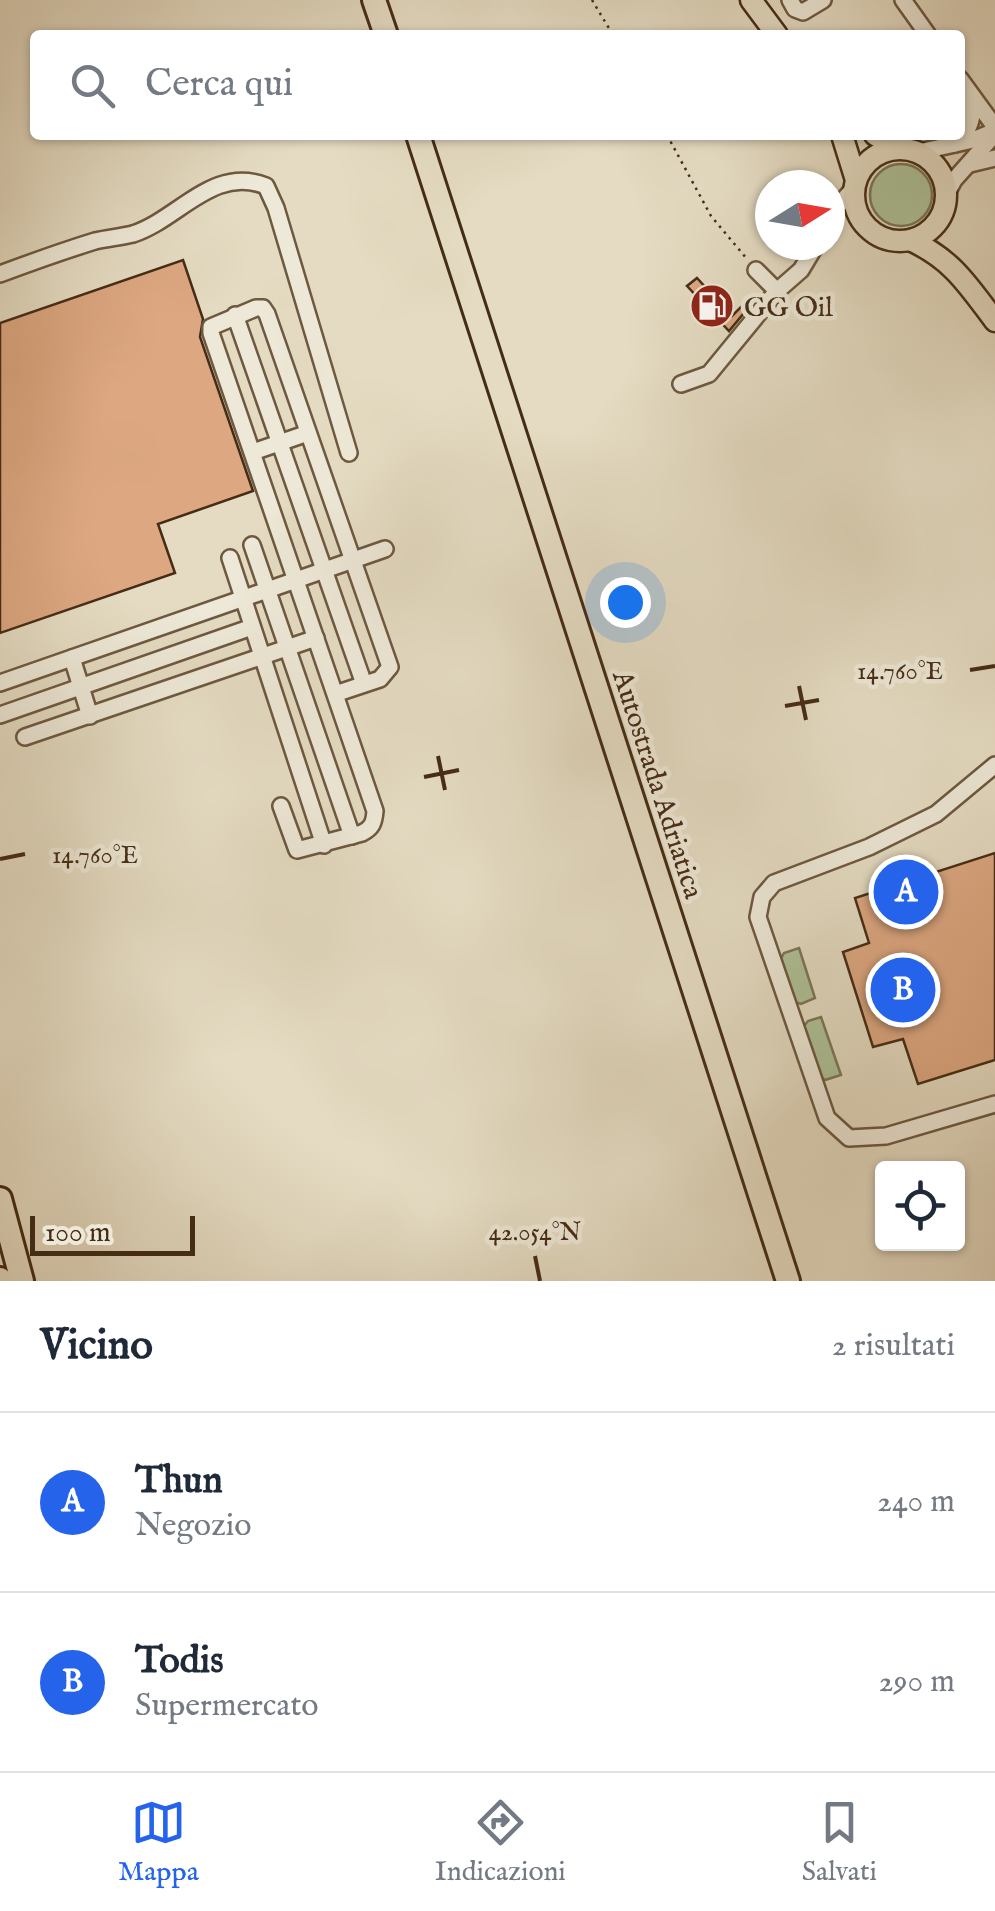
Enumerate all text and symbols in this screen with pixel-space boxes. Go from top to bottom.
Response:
search box [30,30,965,140]
icon: search [65,58,120,113]
text: Cerca qui [145,61,293,109]
north arrow [755,170,845,260]
fuel station icon: GG Oil [689,283,735,329]
place label: GG Oil [744,291,833,326]
your location [600,577,651,628]
text: 14.760°E [857,656,943,688]
street label: Autostrada Adriatica [603,665,710,904]
text: 14.760°E [52,840,138,872]
pin: A [874,854,938,930]
pin: B [870,952,936,1028]
map controls [875,1161,965,1251]
button: locate [875,1161,965,1251]
scale bar [30,1211,195,1256]
text: 100 m [45,1216,111,1251]
text: 42.054°N [489,1217,581,1249]
text: Vicino [40,1320,153,1373]
text: 2 risultati [832,1326,955,1367]
text: Thun [135,1458,223,1506]
text: A [62,1482,83,1523]
text: 240 m [877,1482,955,1523]
text: Negozio [135,1506,251,1547]
text: Todis [135,1638,224,1686]
text: B [62,1662,83,1703]
text: 290 m [879,1662,955,1703]
text: Supermercato [135,1686,319,1727]
tab: Mappa [118,1795,199,1890]
tab: Indicazioni [435,1795,566,1890]
tab: Salvati [802,1795,877,1890]

